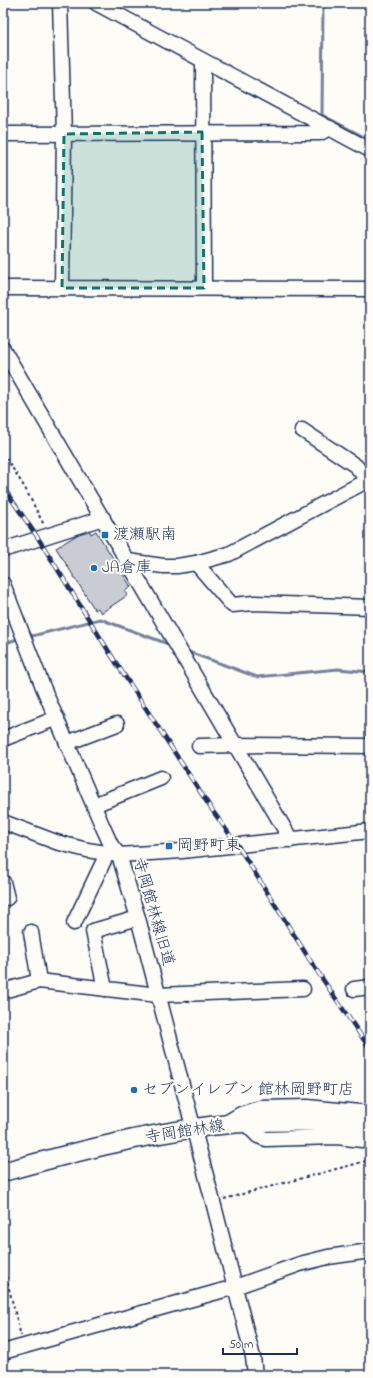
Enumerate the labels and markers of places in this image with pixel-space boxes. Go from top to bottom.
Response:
place label: 渡瀬駅南 [113,523,177,547]
marker: 渡瀬駅南 [100,530,110,540]
place label: JA倉庫 [102,556,152,580]
marker: JA倉庫 [89,563,99,573]
place label: 岡野町東 [177,834,241,858]
marker: 岡野町東 [164,841,174,851]
place label: セブンイレブン 館林岡野町店 [142,1078,354,1102]
marker: セブンイレブン 館林岡野町店 [129,1085,139,1095]

